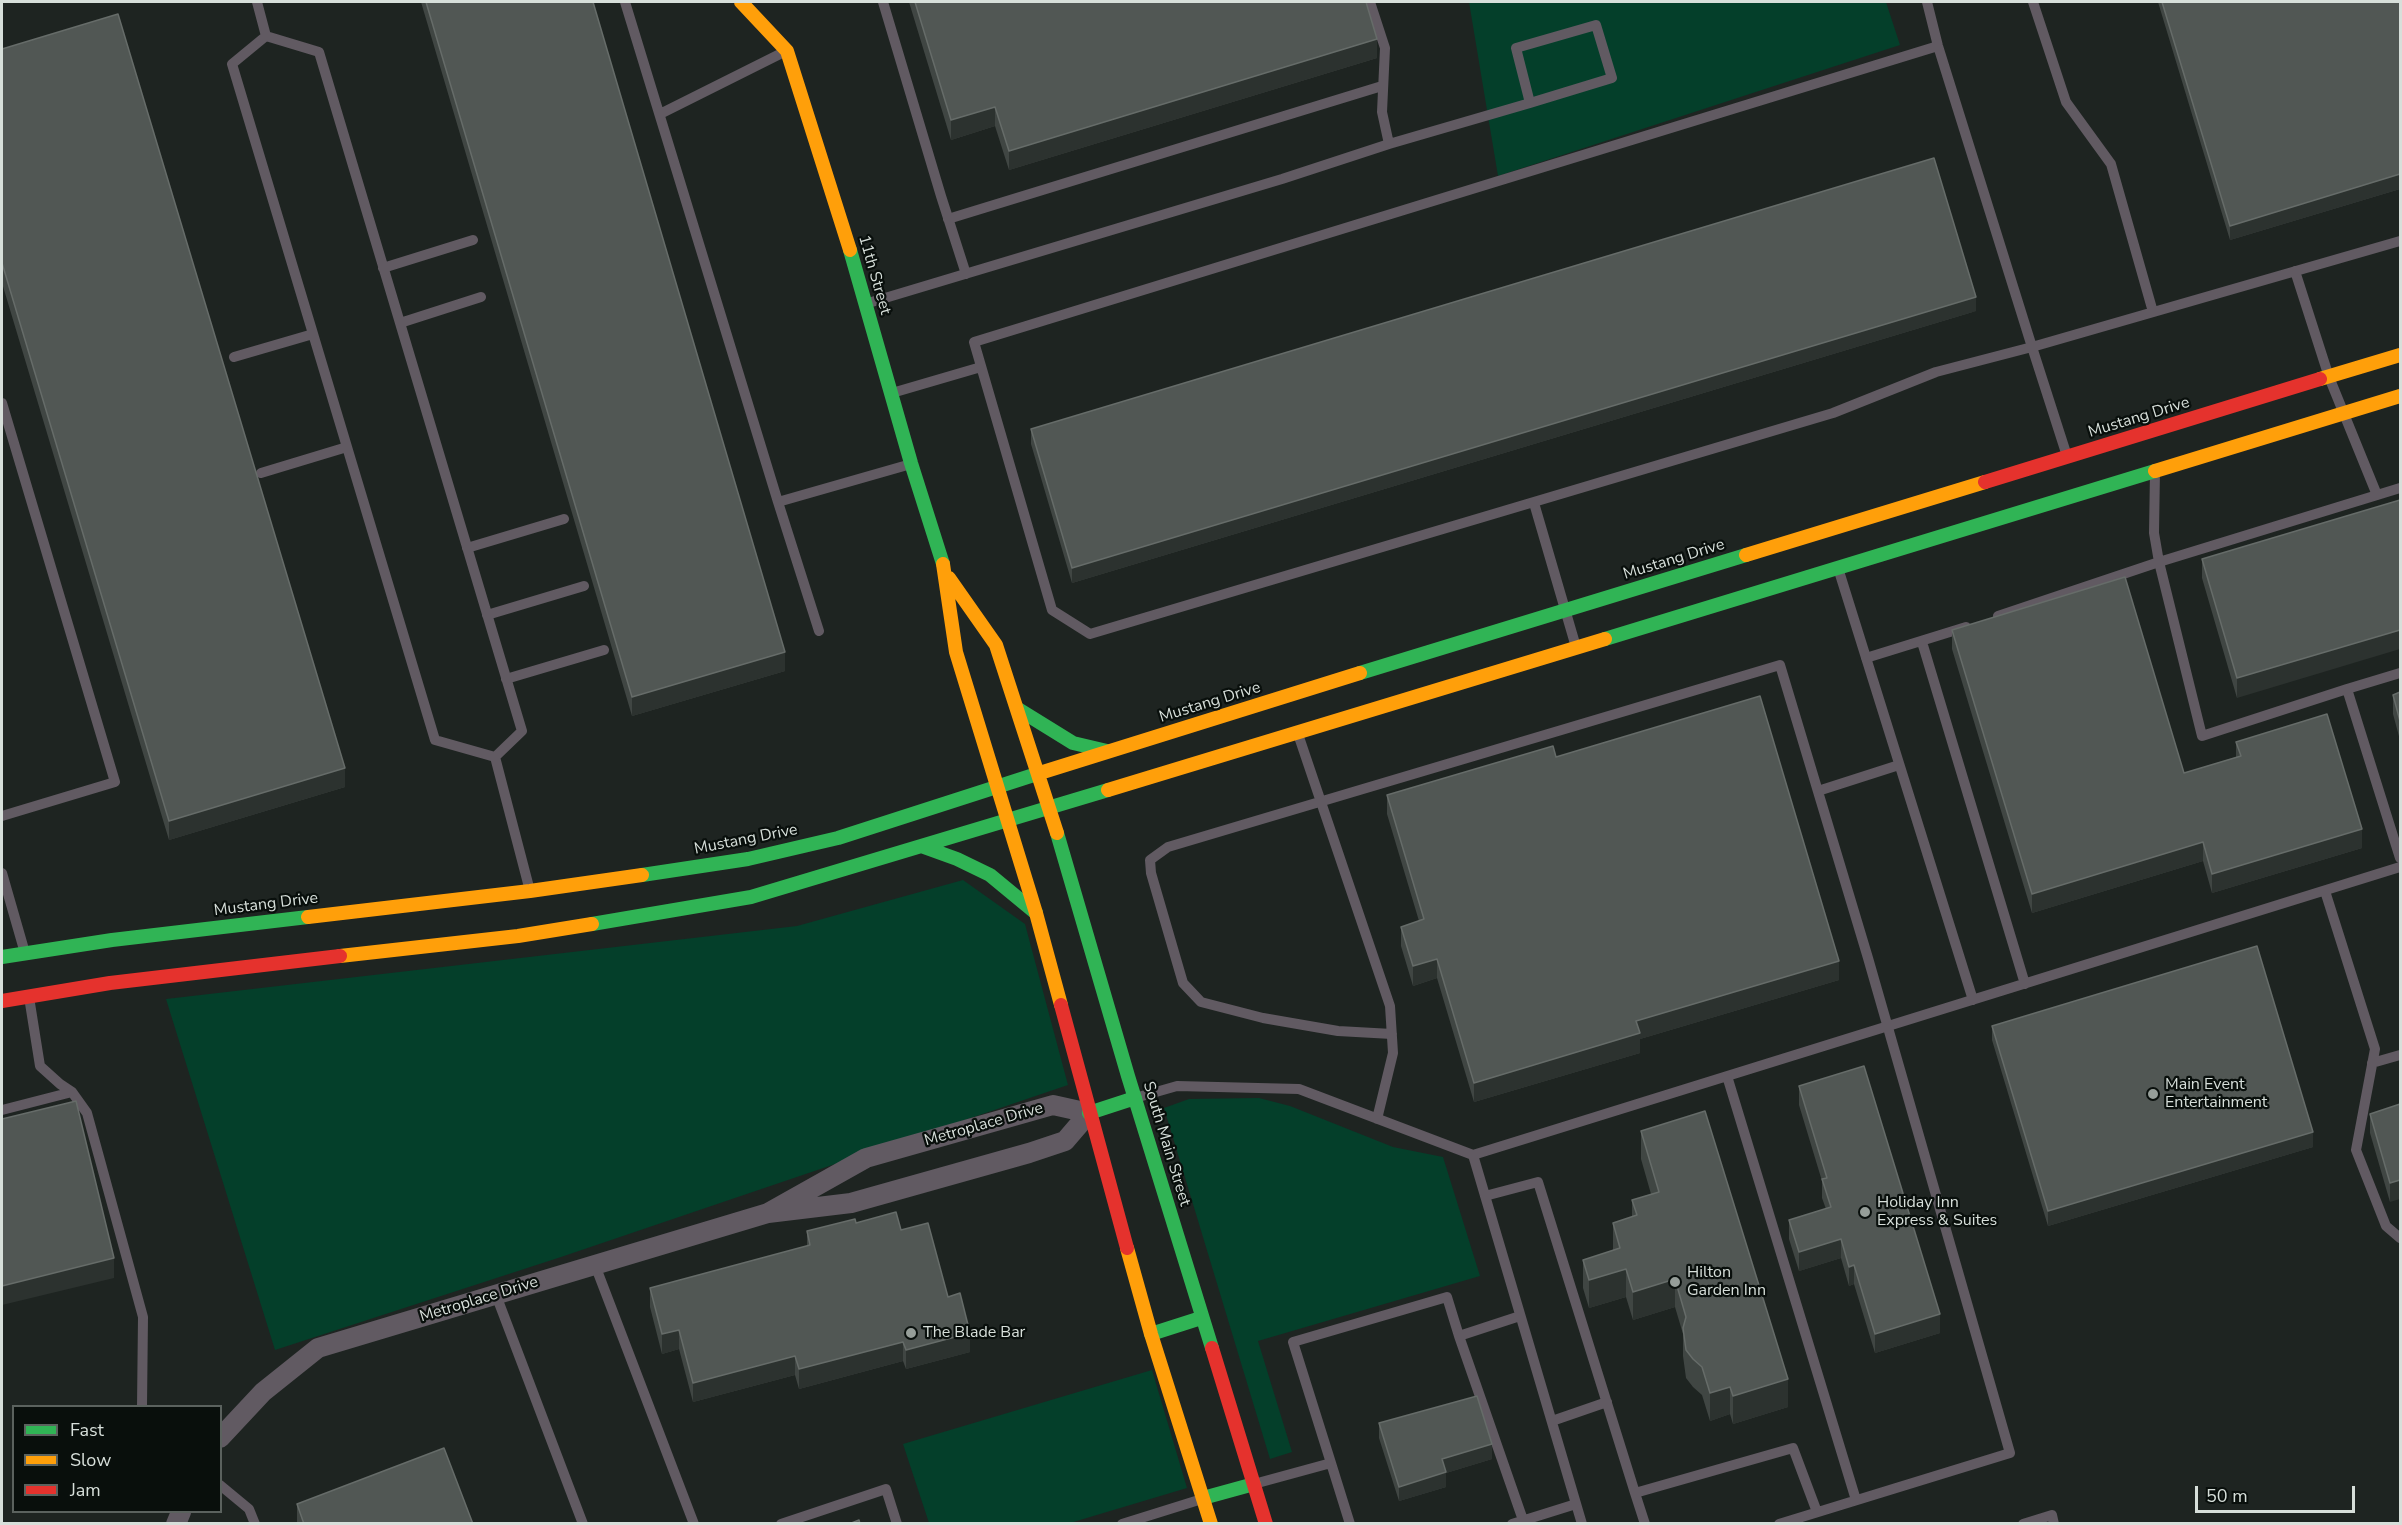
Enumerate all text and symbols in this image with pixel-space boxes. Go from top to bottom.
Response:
street label: 11th Street [854,233,894,317]
street label: Mustang Drive [2086,393,2192,443]
street label: Mustang Drive [1621,535,1727,585]
street label: Mustang Drive [1157,678,1263,728]
street label: Mustang Drive [693,821,799,859]
street label: Mustang Drive [213,889,319,921]
place label: Main Event Entertainment [2165,1075,2267,1113]
street label: South Main Street [1138,1079,1194,1209]
marker: Main Event Entertainment [2146,1087,2160,1101]
street label: Metroplace Drive [922,1099,1046,1151]
place label: Holiday Inn Express & Suites [1877,1193,1997,1231]
marker: Holiday Inn Express & Suites [1858,1205,1872,1219]
place label: Hilton Garden Inn [1687,1263,1766,1301]
street label: Metroplace Drive [418,1273,540,1327]
marker: Hilton Garden Inn [1668,1275,1682,1289]
place label: The Blade Bar [923,1323,1025,1343]
marker: The Blade Bar [904,1326,918,1340]
legend [12,1405,222,1513]
text: Fast [70,1418,104,1442]
text: Slow [70,1448,111,1472]
scale bar [2198,1474,2358,1512]
text: Jam [70,1478,101,1502]
text: 50 m [2206,1484,2248,1508]

